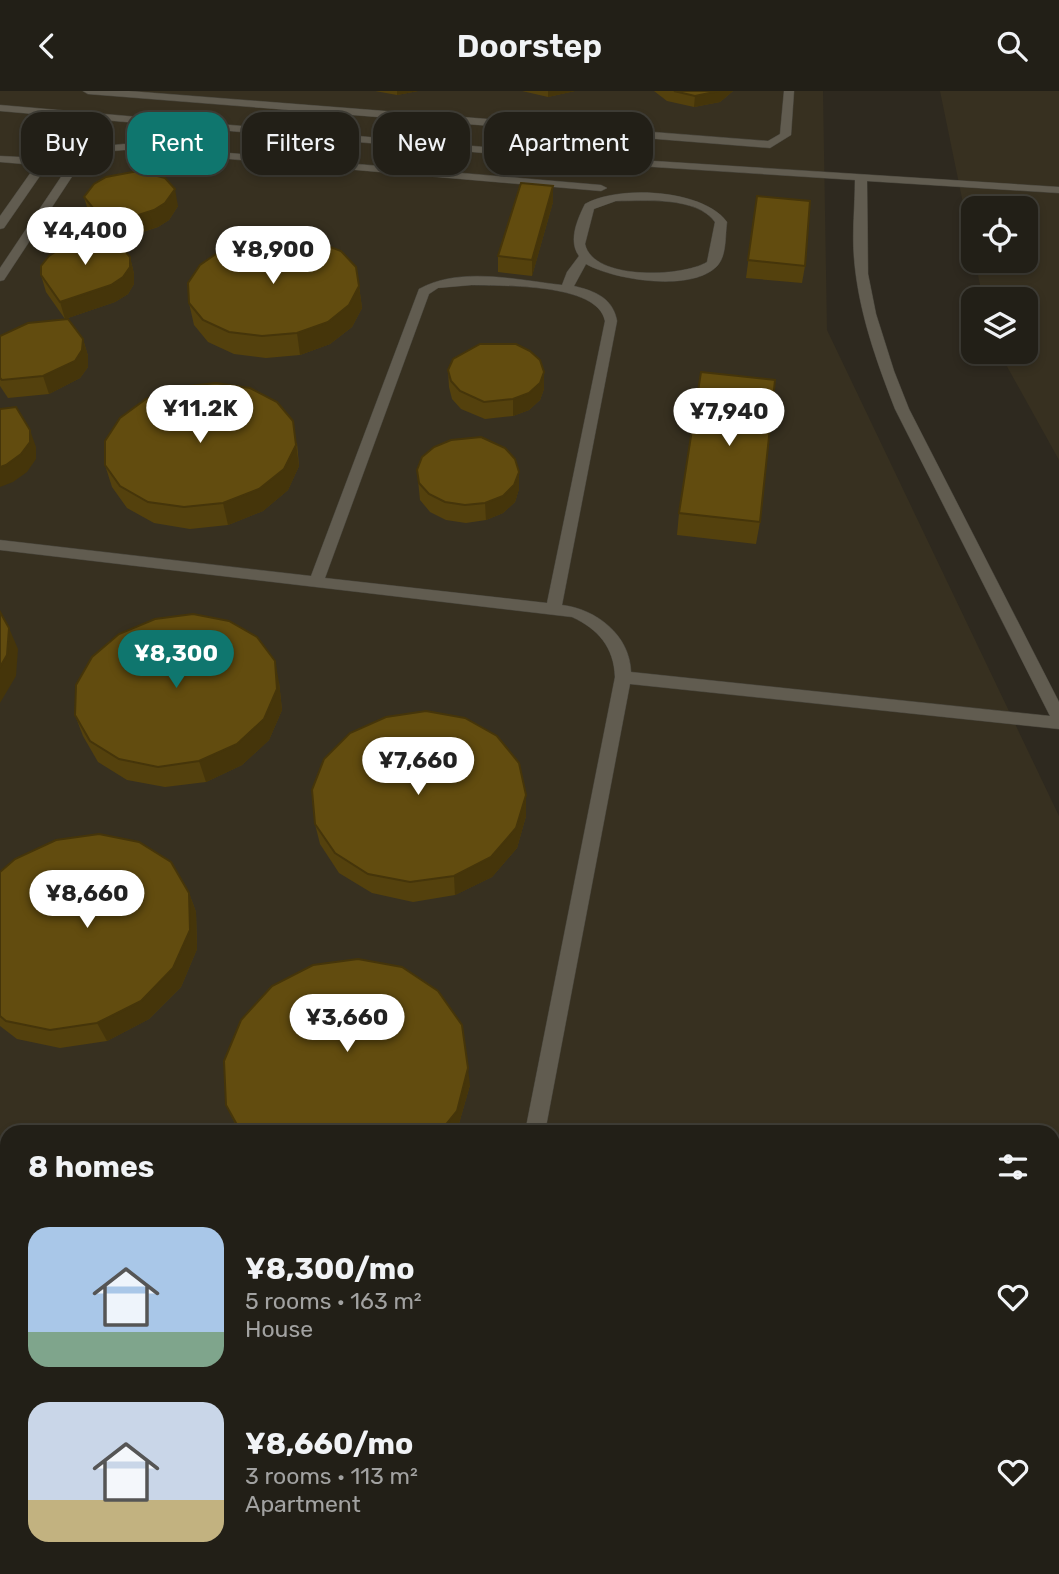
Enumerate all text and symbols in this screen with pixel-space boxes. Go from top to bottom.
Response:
icon: back [28,27,66,65]
text: Doorstep [457,27,602,65]
icon: search [993,27,1031,65]
chip: Buy [21,112,113,175]
chip: Rent [127,112,228,175]
chip: Filters [242,112,359,175]
chip: New [373,112,470,175]
chip: Apartment [484,112,653,175]
map controls [961,196,1038,364]
button: locate [961,196,1038,273]
pin: ¥4,400 [28,207,142,267]
text: ¥4,400 [43,216,127,244]
pin: ¥8,900 [216,227,330,286]
text: ¥8,900 [232,235,314,263]
button: layers [961,287,1038,364]
pin: ¥11.2K [143,385,257,445]
pin: ¥7,940 [672,389,786,448]
text: ¥11.2K [162,394,238,422]
text: ¥7,940 [689,397,769,425]
pin: ¥8,300 [119,631,233,690]
text: ¥8,300 [134,639,218,667]
pin: ¥7,660 [361,737,475,797]
text: ¥7,660 [378,746,458,774]
pin: ¥8,660 [30,871,144,930]
text: ¥8,660 [45,879,129,907]
pin: ¥3,660 [290,995,404,1054]
text: ¥3,660 [306,1003,388,1031]
icon: filters [994,1148,1032,1186]
text: 8 homes [28,1149,154,1185]
text: ¥8,300/mo [245,1251,415,1287]
icon: home [84,1255,168,1339]
icon: heart [994,1278,1032,1316]
text: 5 rooms · 163 m² [245,1287,422,1315]
text: House [245,1315,313,1343]
text: ¥8,660/mo [245,1426,413,1462]
icon: home [84,1430,168,1514]
icon: heart [994,1453,1032,1491]
text: 3 rooms · 113 m² [245,1462,418,1490]
text: Apartment [245,1490,361,1518]

